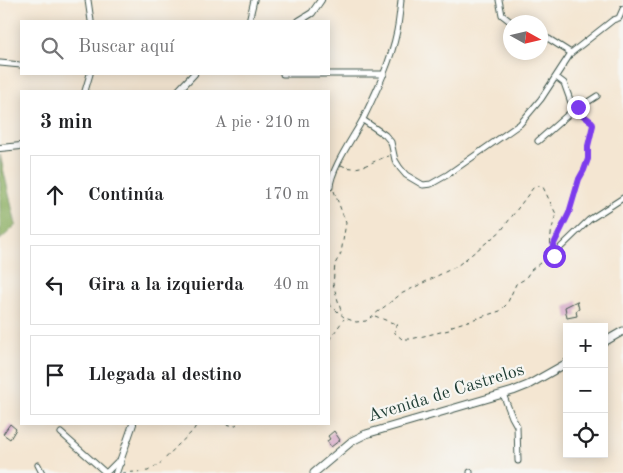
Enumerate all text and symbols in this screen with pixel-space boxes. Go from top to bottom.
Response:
north arrow [503,15,548,60]
search box [20,20,330,75]
icon: search [38,34,66,62]
text: Buscar aquí [78,38,174,57]
route end [567,96,590,119]
text: 3 min [40,112,93,133]
text: A pie · 210 m [215,115,310,131]
icon: ahead [41,181,69,209]
text: Continúa [88,186,164,205]
text: 170 m [264,187,309,203]
route start [543,245,566,268]
icon: left [41,271,69,299]
text: Gira a la izquierda [88,276,244,295]
text: 40 m [273,277,309,293]
map controls [563,323,608,458]
button: + [563,323,608,368]
icon: arrive [41,361,69,389]
street label: Avenida de Castrelos [366,361,527,425]
text: Llegada al destino [88,366,242,385]
button: − [563,368,608,413]
button: locate [563,413,608,458]

